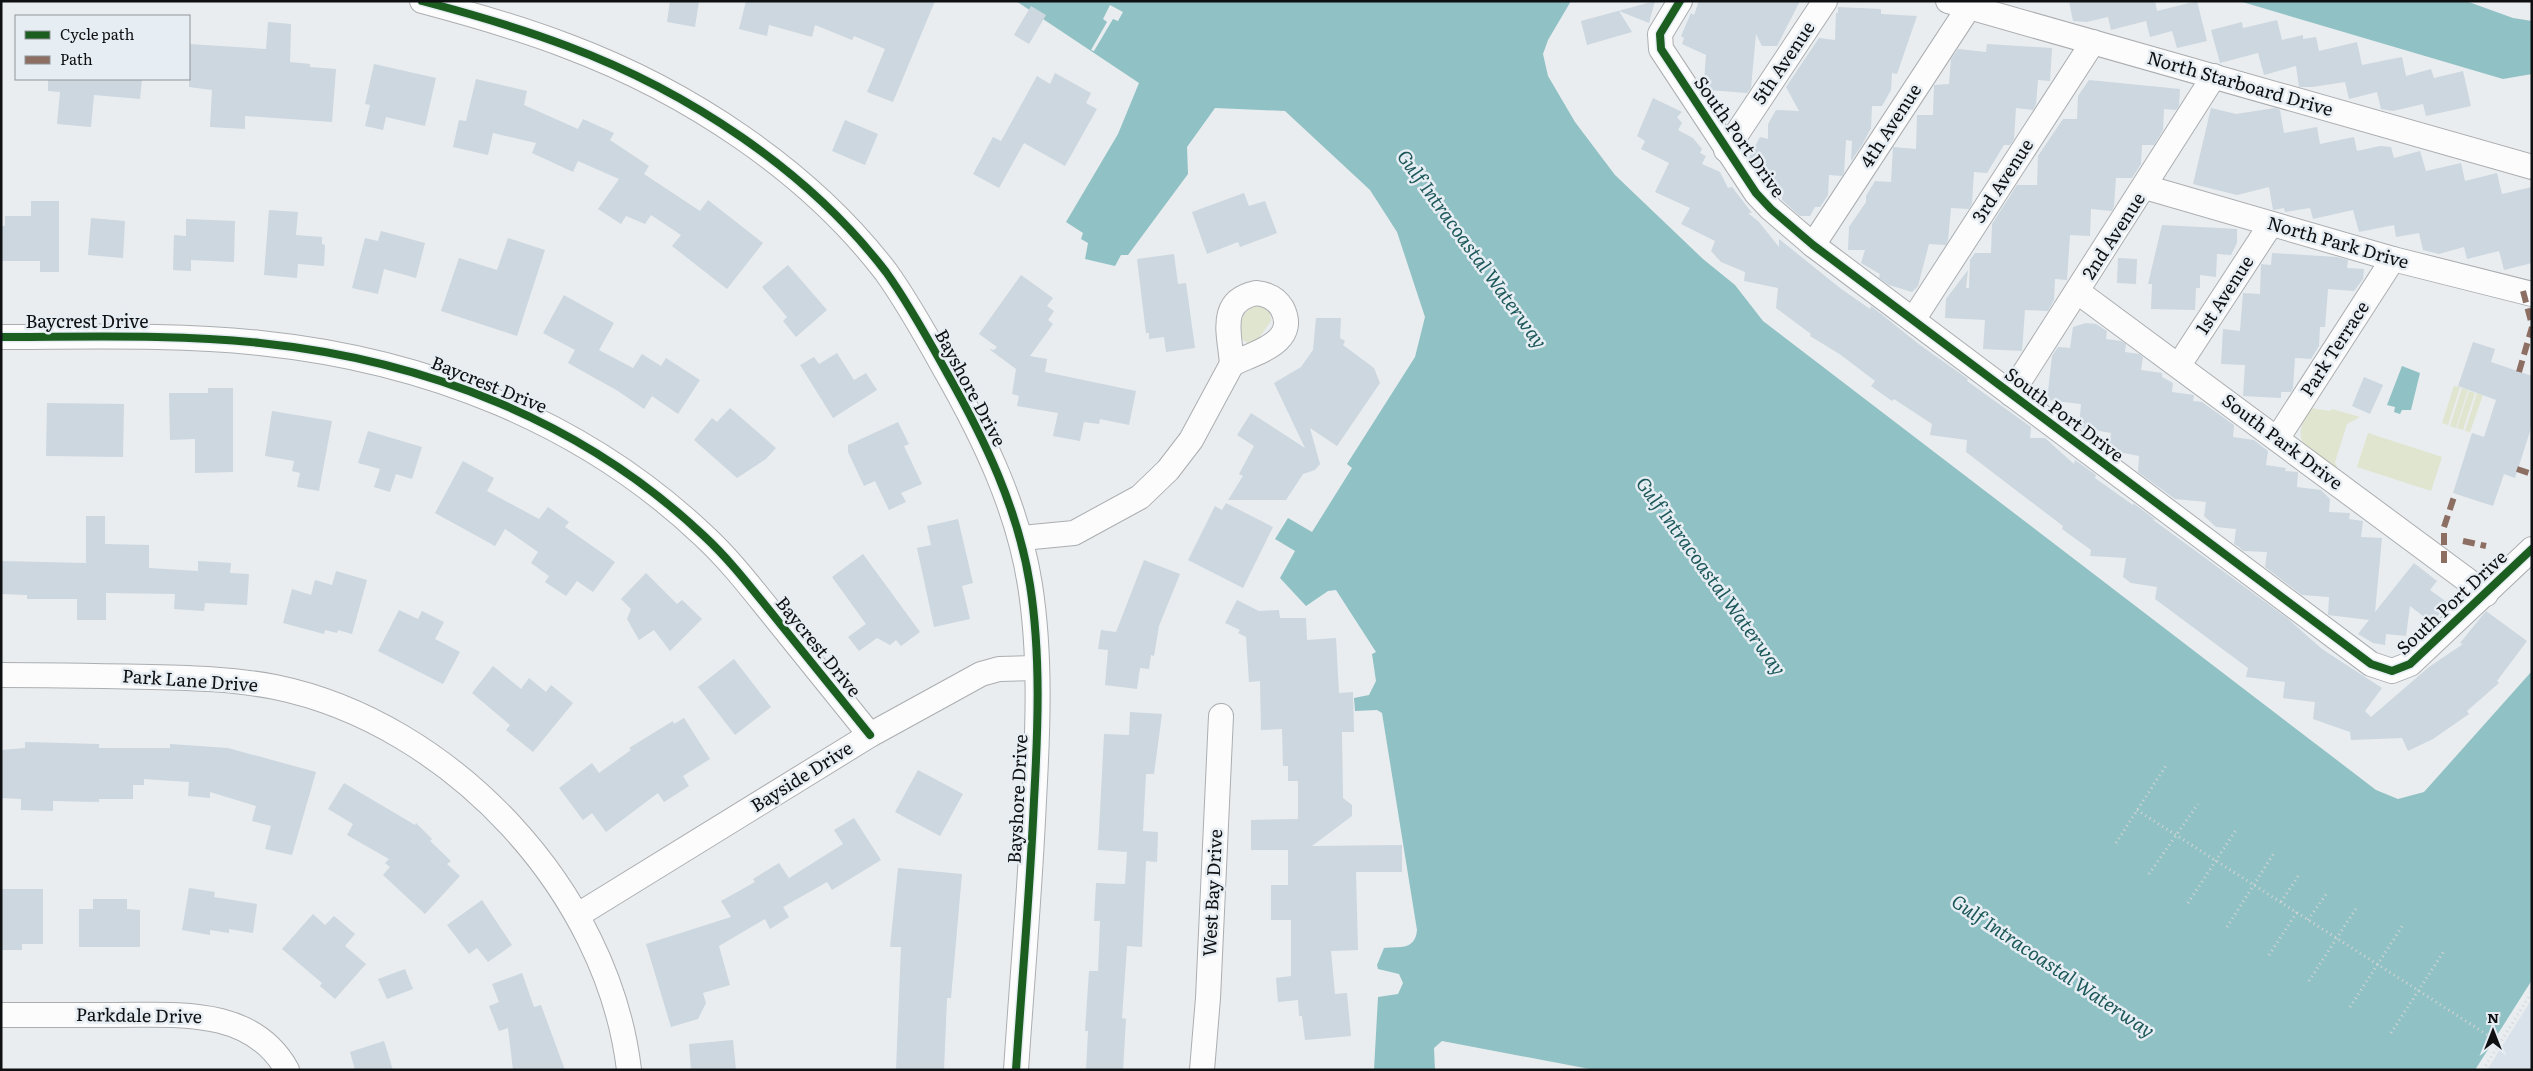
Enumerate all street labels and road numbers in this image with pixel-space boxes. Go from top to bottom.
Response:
street label: 5th Avenue [1745,15,1821,109]
street label: North Starboard Drive [2144,43,2337,122]
street label: South Port Drive [1688,70,1792,202]
street label: 4th Avenue [1852,78,1927,173]
street label: 3rd Avenue [1964,133,2039,228]
street label: 2nd Avenue [2075,186,2151,284]
street label: North Park Drive [2264,208,2412,275]
street label: 1st Avenue [2188,249,2259,339]
street label: Park Terrace [2293,295,2375,401]
street label: Baycrest Drive [25,307,149,334]
street label: Bayshore Drive [929,324,1014,451]
street label: Baycrest Drive [427,348,552,419]
street label: South Port Drive [2000,360,2130,468]
street label: South Park Drive [2217,386,2349,495]
street label: South Port Drive [2390,543,2512,660]
street label: Baycrest Drive [770,590,868,702]
street label: Park Lane Drive [121,661,259,698]
street label: Bayside Drive [745,734,857,818]
street label: Bayshore Drive [1000,734,1033,864]
street label: West Bay Drive [1195,828,1228,957]
street label: Parkdale Drive [76,1000,202,1029]

